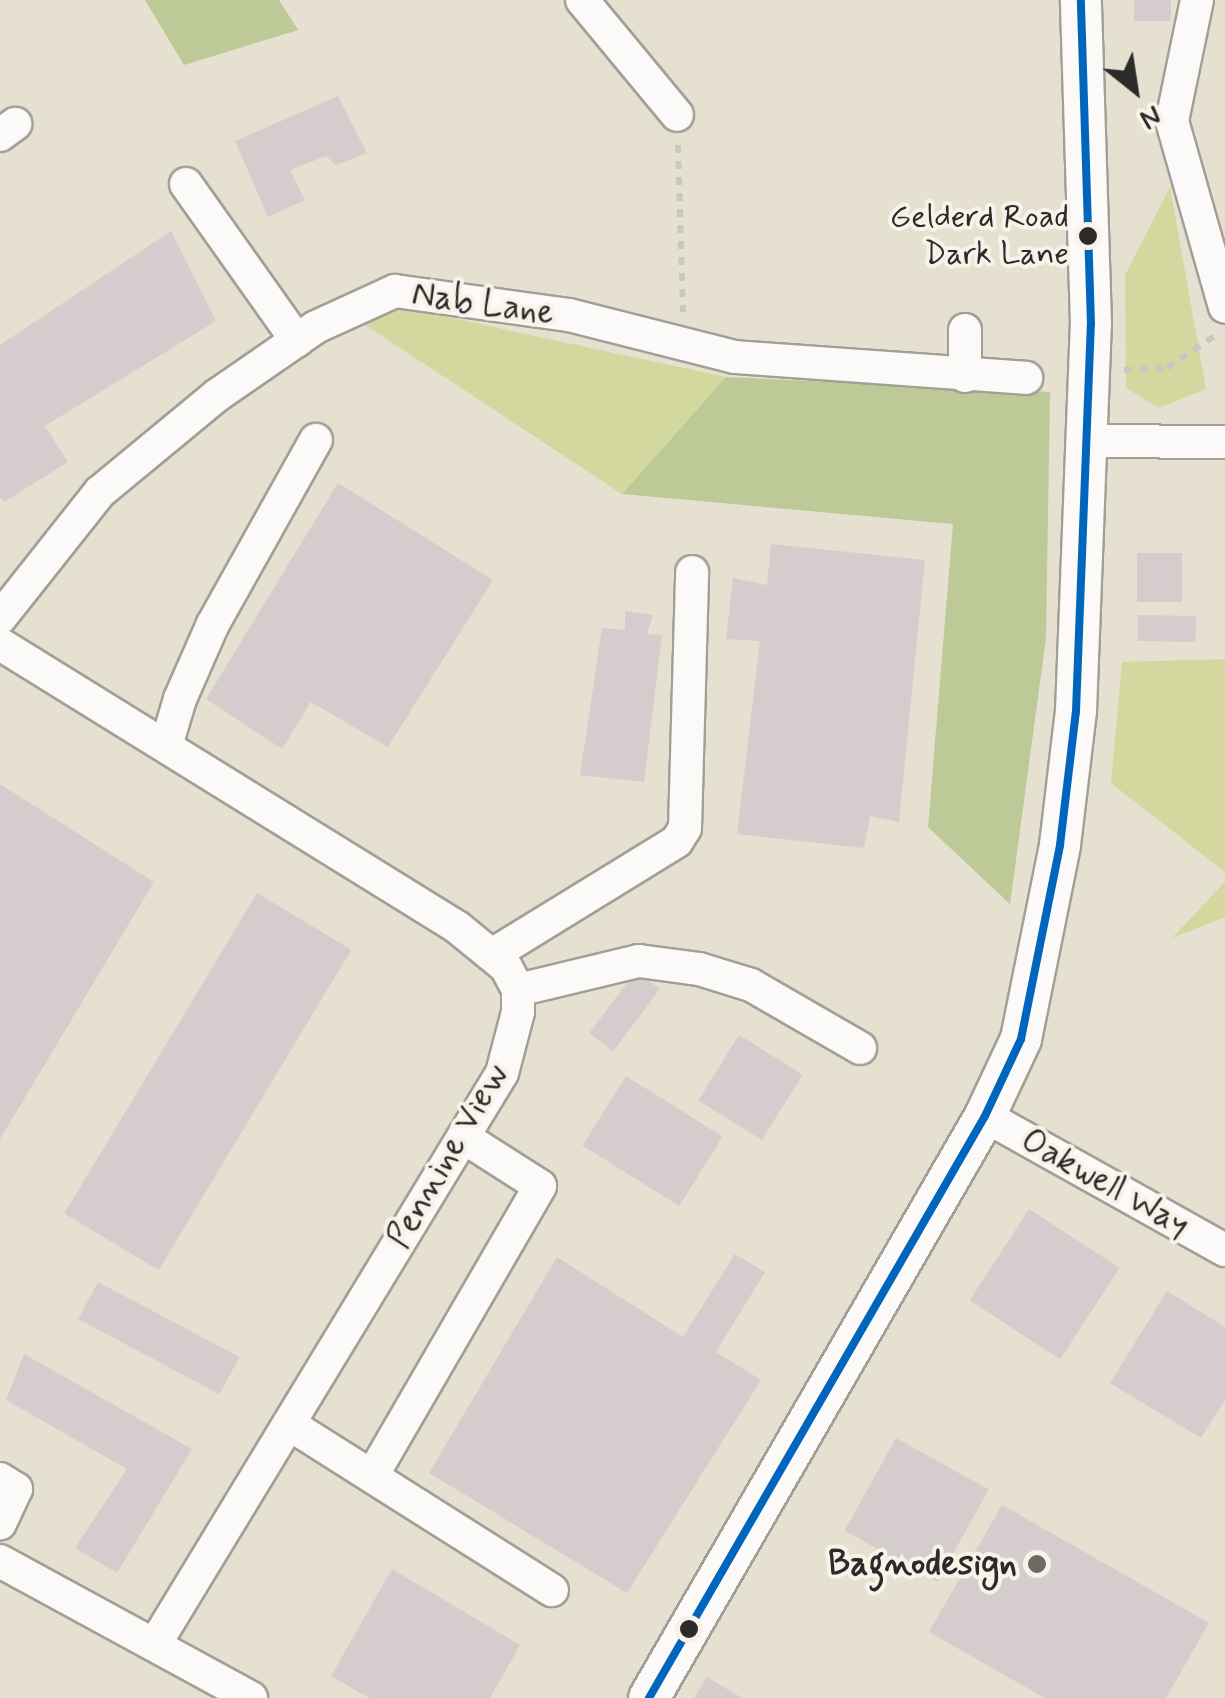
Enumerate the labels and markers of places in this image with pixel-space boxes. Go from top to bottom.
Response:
place label: Gelderd Road Dark Lane [892,199,1069,274]
marker: Gelderd Road Dark Lane [1078,226,1098,246]
place label: Bagnodesign [828,1543,1017,1585]
marker: Bagnodesign [1026,1553,1048,1575]
unlabelled marker [679,1619,699,1639]

